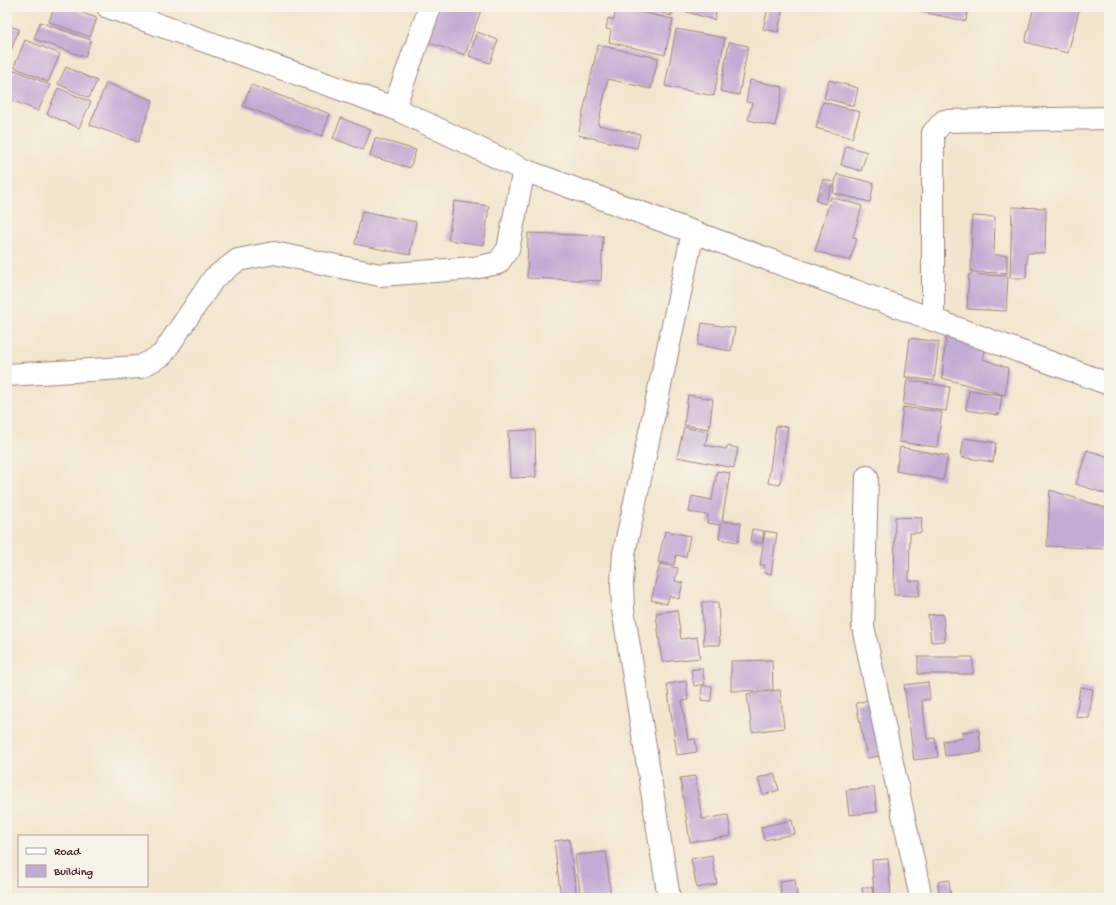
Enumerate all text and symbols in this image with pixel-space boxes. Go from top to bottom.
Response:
legend [18,835,148,887]
text: Road [54,846,81,860]
text: Building [53,866,93,880]

